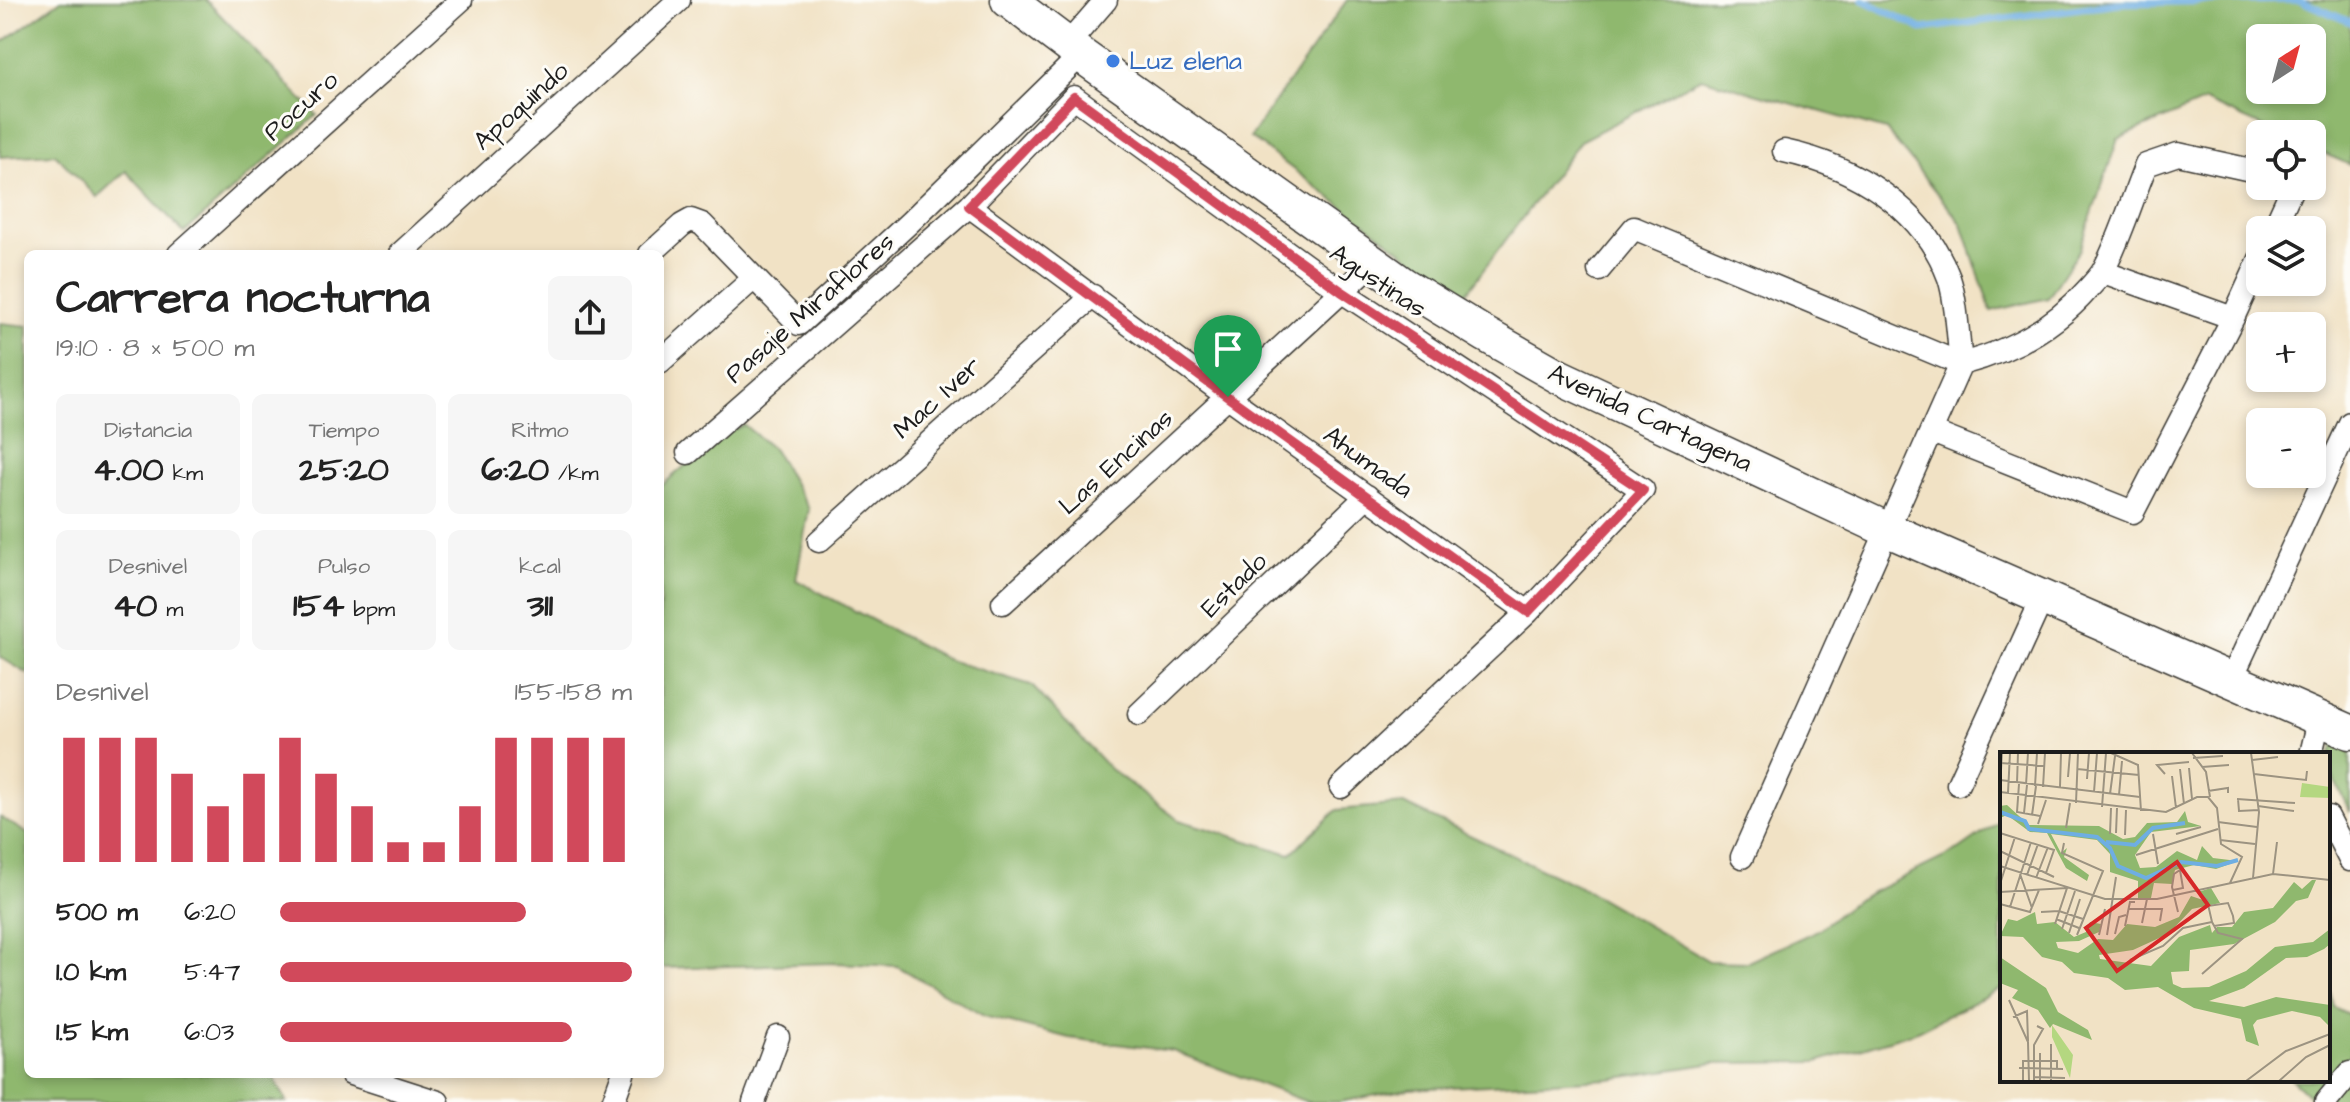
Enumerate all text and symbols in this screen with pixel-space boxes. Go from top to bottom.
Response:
north arrow [2246,24,2326,104]
map controls [2246,24,2326,488]
place label: Luz elena [1129,43,1242,79]
marker: Luz elena [1104,52,1122,70]
street label: Apoquindo [465,53,577,159]
street label: Pocuro [256,62,347,149]
button: locate [2246,120,2326,200]
button: layers [2246,216,2326,296]
street label: Pasaje Miraflores [718,224,902,392]
street label: Agustinas [1321,235,1434,328]
text: Carrera nocturna [56,269,430,330]
button: share [548,276,632,360]
button: + [2246,312,2326,392]
pin [1194,315,1262,397]
icon: arrive [1206,327,1250,371]
text: 19:10 · 8 × 500 m [56,330,254,366]
street label: Mac Iver [885,349,989,447]
street label: Avenida Cartagena [1541,355,1758,483]
street label: Las Encinas [1051,401,1181,523]
button: − [2246,408,2326,488]
text: Distancia [104,415,192,446]
text: Tiempo [309,415,379,446]
text: Ritmo [511,415,569,446]
street label: Ahumada [1316,417,1420,507]
text: 4.00 [93,446,164,494]
text: 25:20 [299,446,389,494]
text: 6:20 [481,446,549,494]
text: km [164,458,203,489]
text: /km [549,458,599,489]
street label: Estado [1193,544,1276,626]
text: Desnivel [109,551,187,582]
text: Pulso [318,551,370,582]
text: kcal [519,551,561,582]
text: 40 [113,582,157,630]
text: 154 [293,582,345,630]
text: 311 [527,582,553,630]
text: m [157,594,183,625]
text: bpm [345,594,395,625]
text: Desnivel [56,674,149,710]
text: 155–158 m [515,674,632,710]
inset map [2000,752,2330,1082]
text: 500 m [56,894,138,930]
text: 6:20 [184,894,236,930]
text: 1.0 km [56,954,126,990]
text: 5:47 [184,954,240,990]
text: 1.5 km [56,1014,128,1050]
text: 6:03 [184,1014,234,1050]

